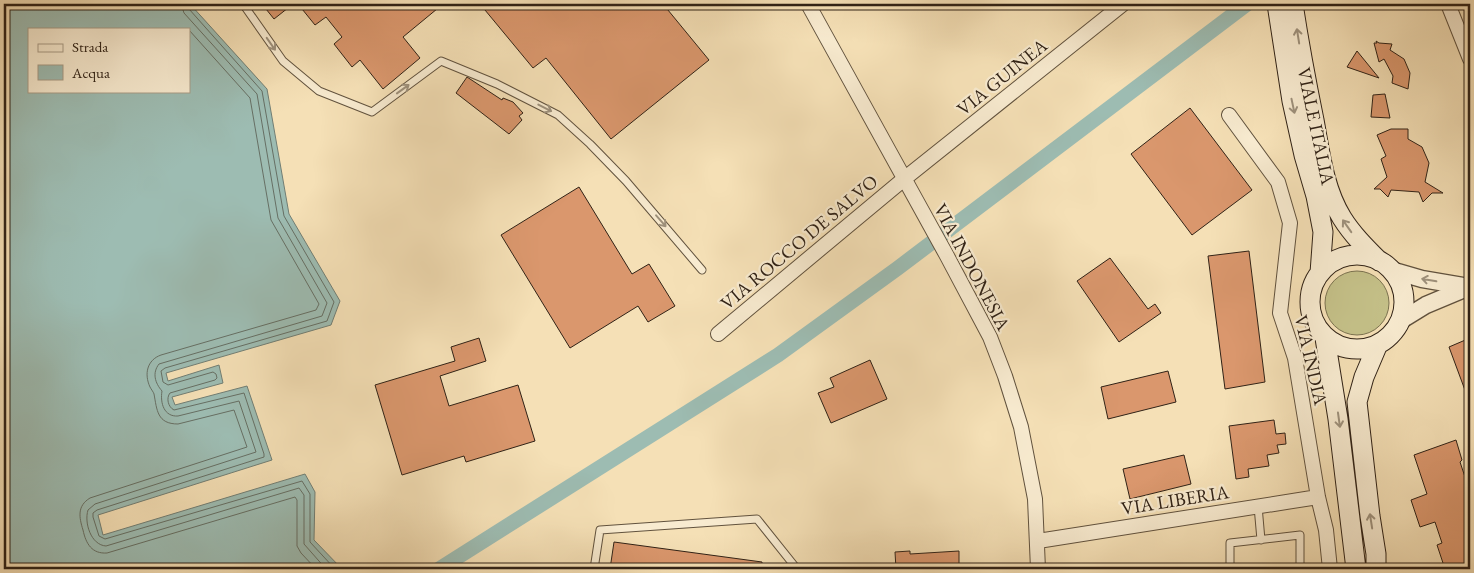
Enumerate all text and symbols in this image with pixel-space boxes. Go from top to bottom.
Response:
legend [28,28,190,92]
one-way arrow [1293,28,1303,44]
street label: VIA GUINEA [952,32,1053,121]
text: Strada [72,37,108,56]
one-way arrow [266,37,276,51]
text: Acqua [71,63,110,82]
street label: VIALE ITALIA [1291,65,1341,188]
one-way arrow [395,84,409,94]
one-way arrow [1289,98,1299,114]
one-way arrow [537,104,552,113]
street label: VIA ROCCO DE SALVO [715,169,883,315]
street label: VIA INDONESIA [928,199,1016,336]
one-way arrow [655,215,666,228]
one-way arrow [1342,219,1352,233]
one-way arrow [1422,275,1438,285]
street label: VIA INDIA [1289,313,1334,408]
one-way arrow [1334,412,1344,428]
street label: VIA LIBERIA [1119,479,1232,521]
one-way arrow [1366,513,1376,529]

